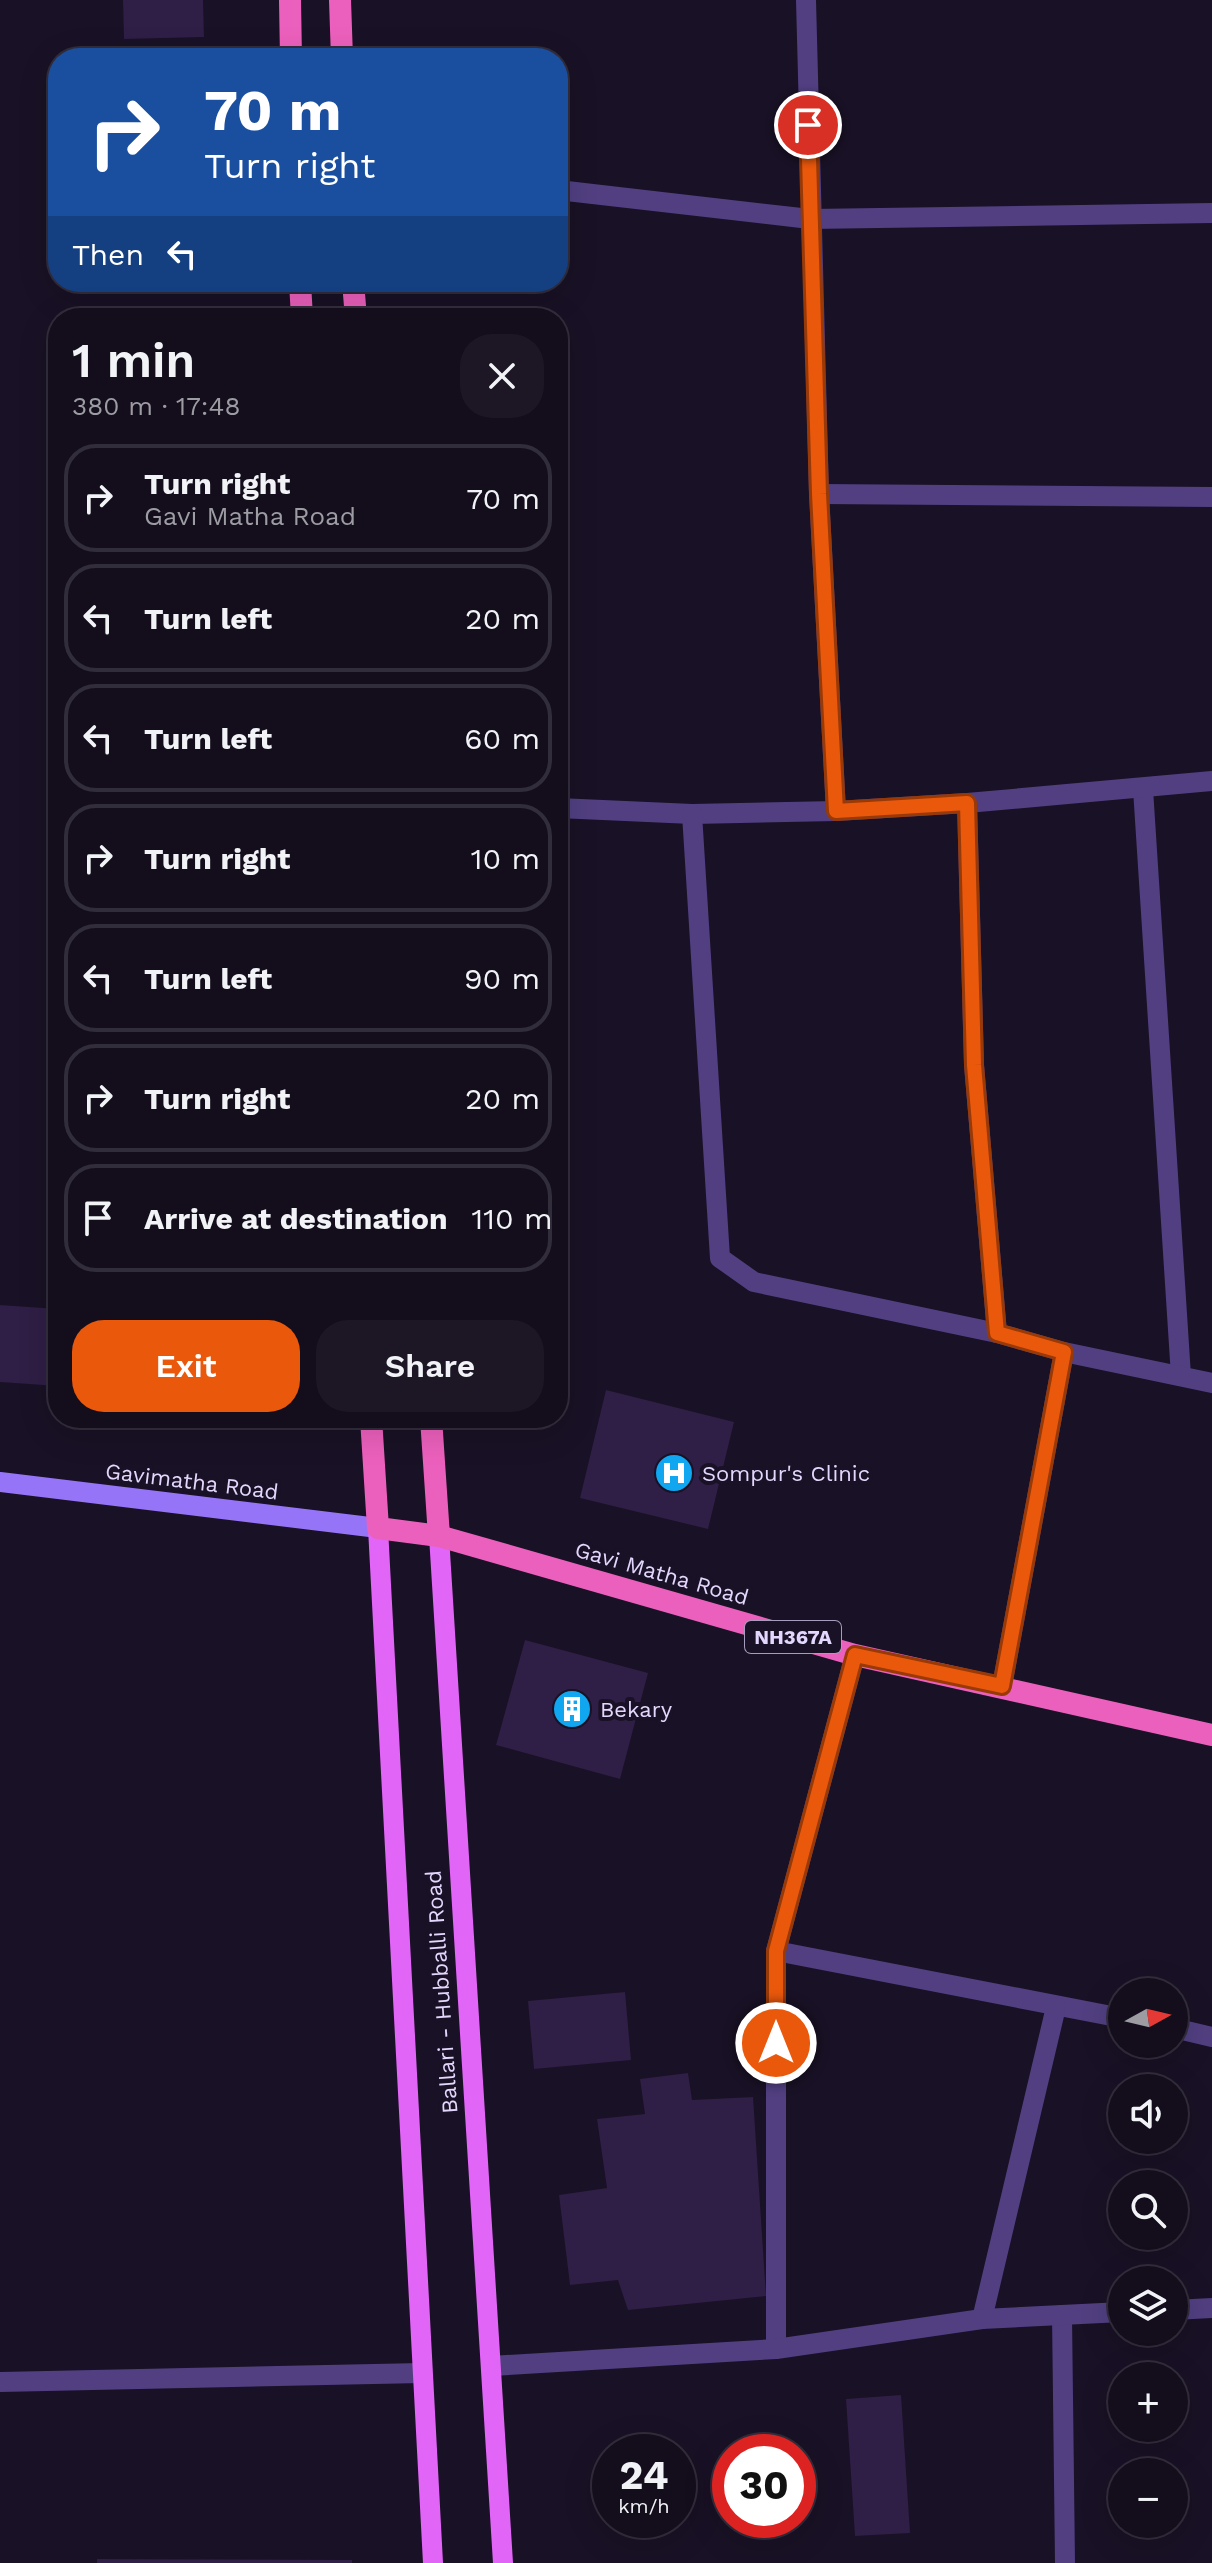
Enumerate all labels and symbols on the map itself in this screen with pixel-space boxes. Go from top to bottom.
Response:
pin [774,91,842,159]
hospital icon: Sompur's Clinic [653,1452,695,1494]
street label: Gavimatha Road [104,1458,280,1505]
place label: Sompur's Clinic [702,1461,870,1486]
street label: Gavi Matha Road [572,1537,752,1610]
road number: NH367A [745,1621,841,1653]
building icon: Bekary [551,1688,593,1730]
place label: Bekary [600,1697,673,1722]
street label: Ballari - Hubballi Road [421,1869,462,2114]
north arrow [1108,1978,1188,2058]
position arrow [734,2001,818,2085]
speed limit sign: 30 [712,2434,816,2538]

